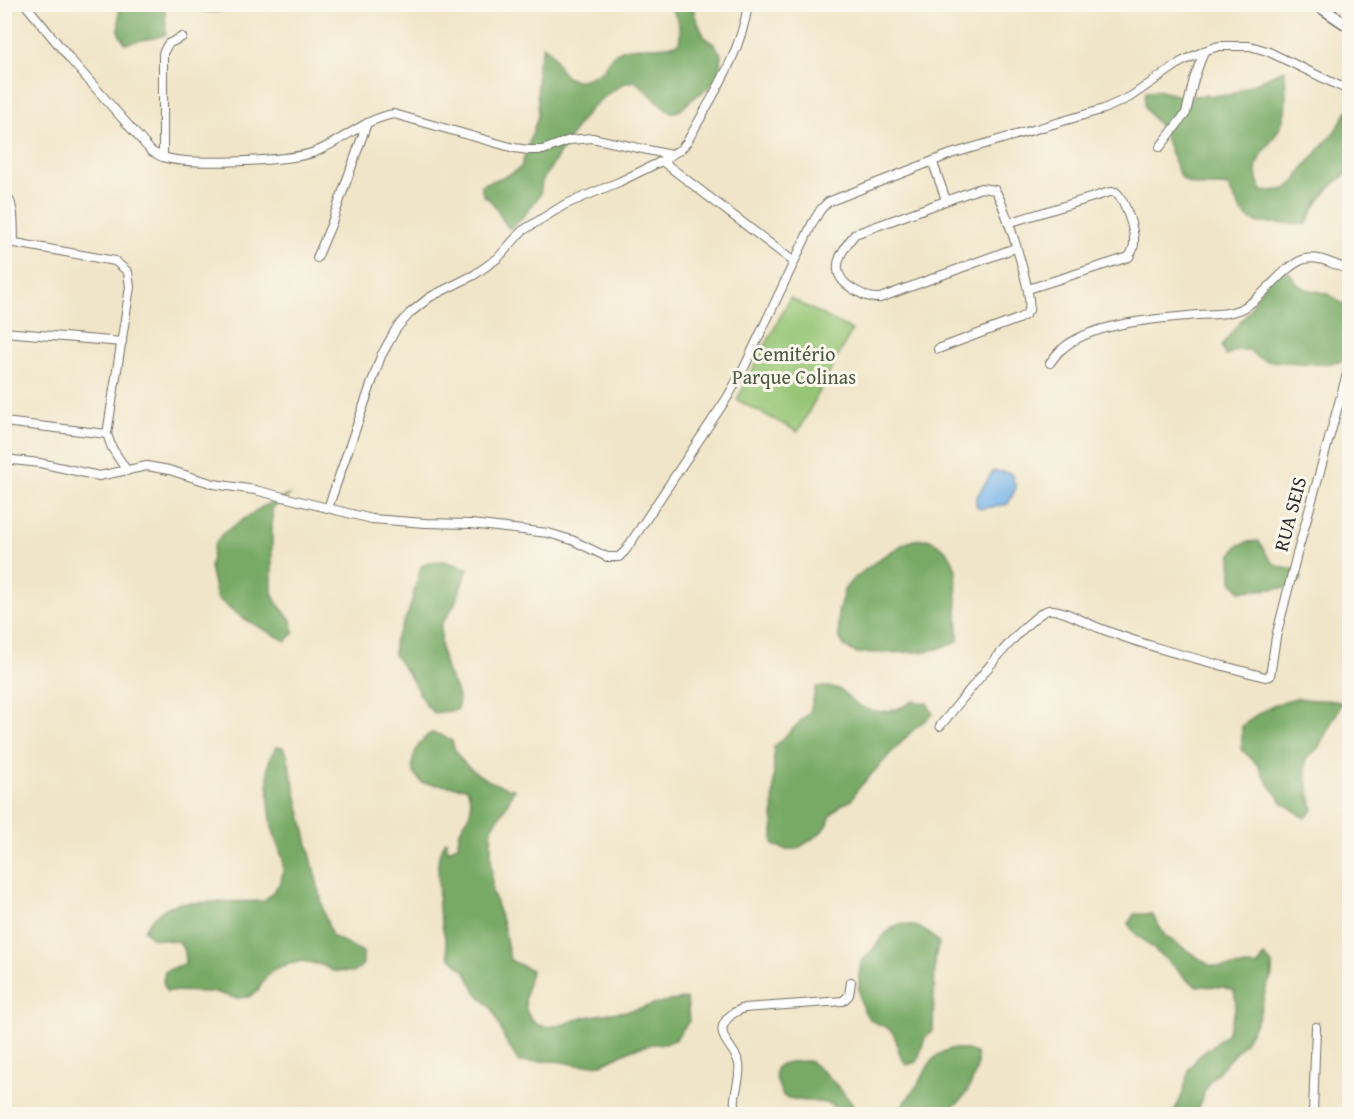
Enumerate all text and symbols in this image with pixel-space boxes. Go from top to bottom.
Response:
park label: Cemitério Parque Colinas [732,339,856,391]
street label: RUA SEIS [1266,473,1313,554]

